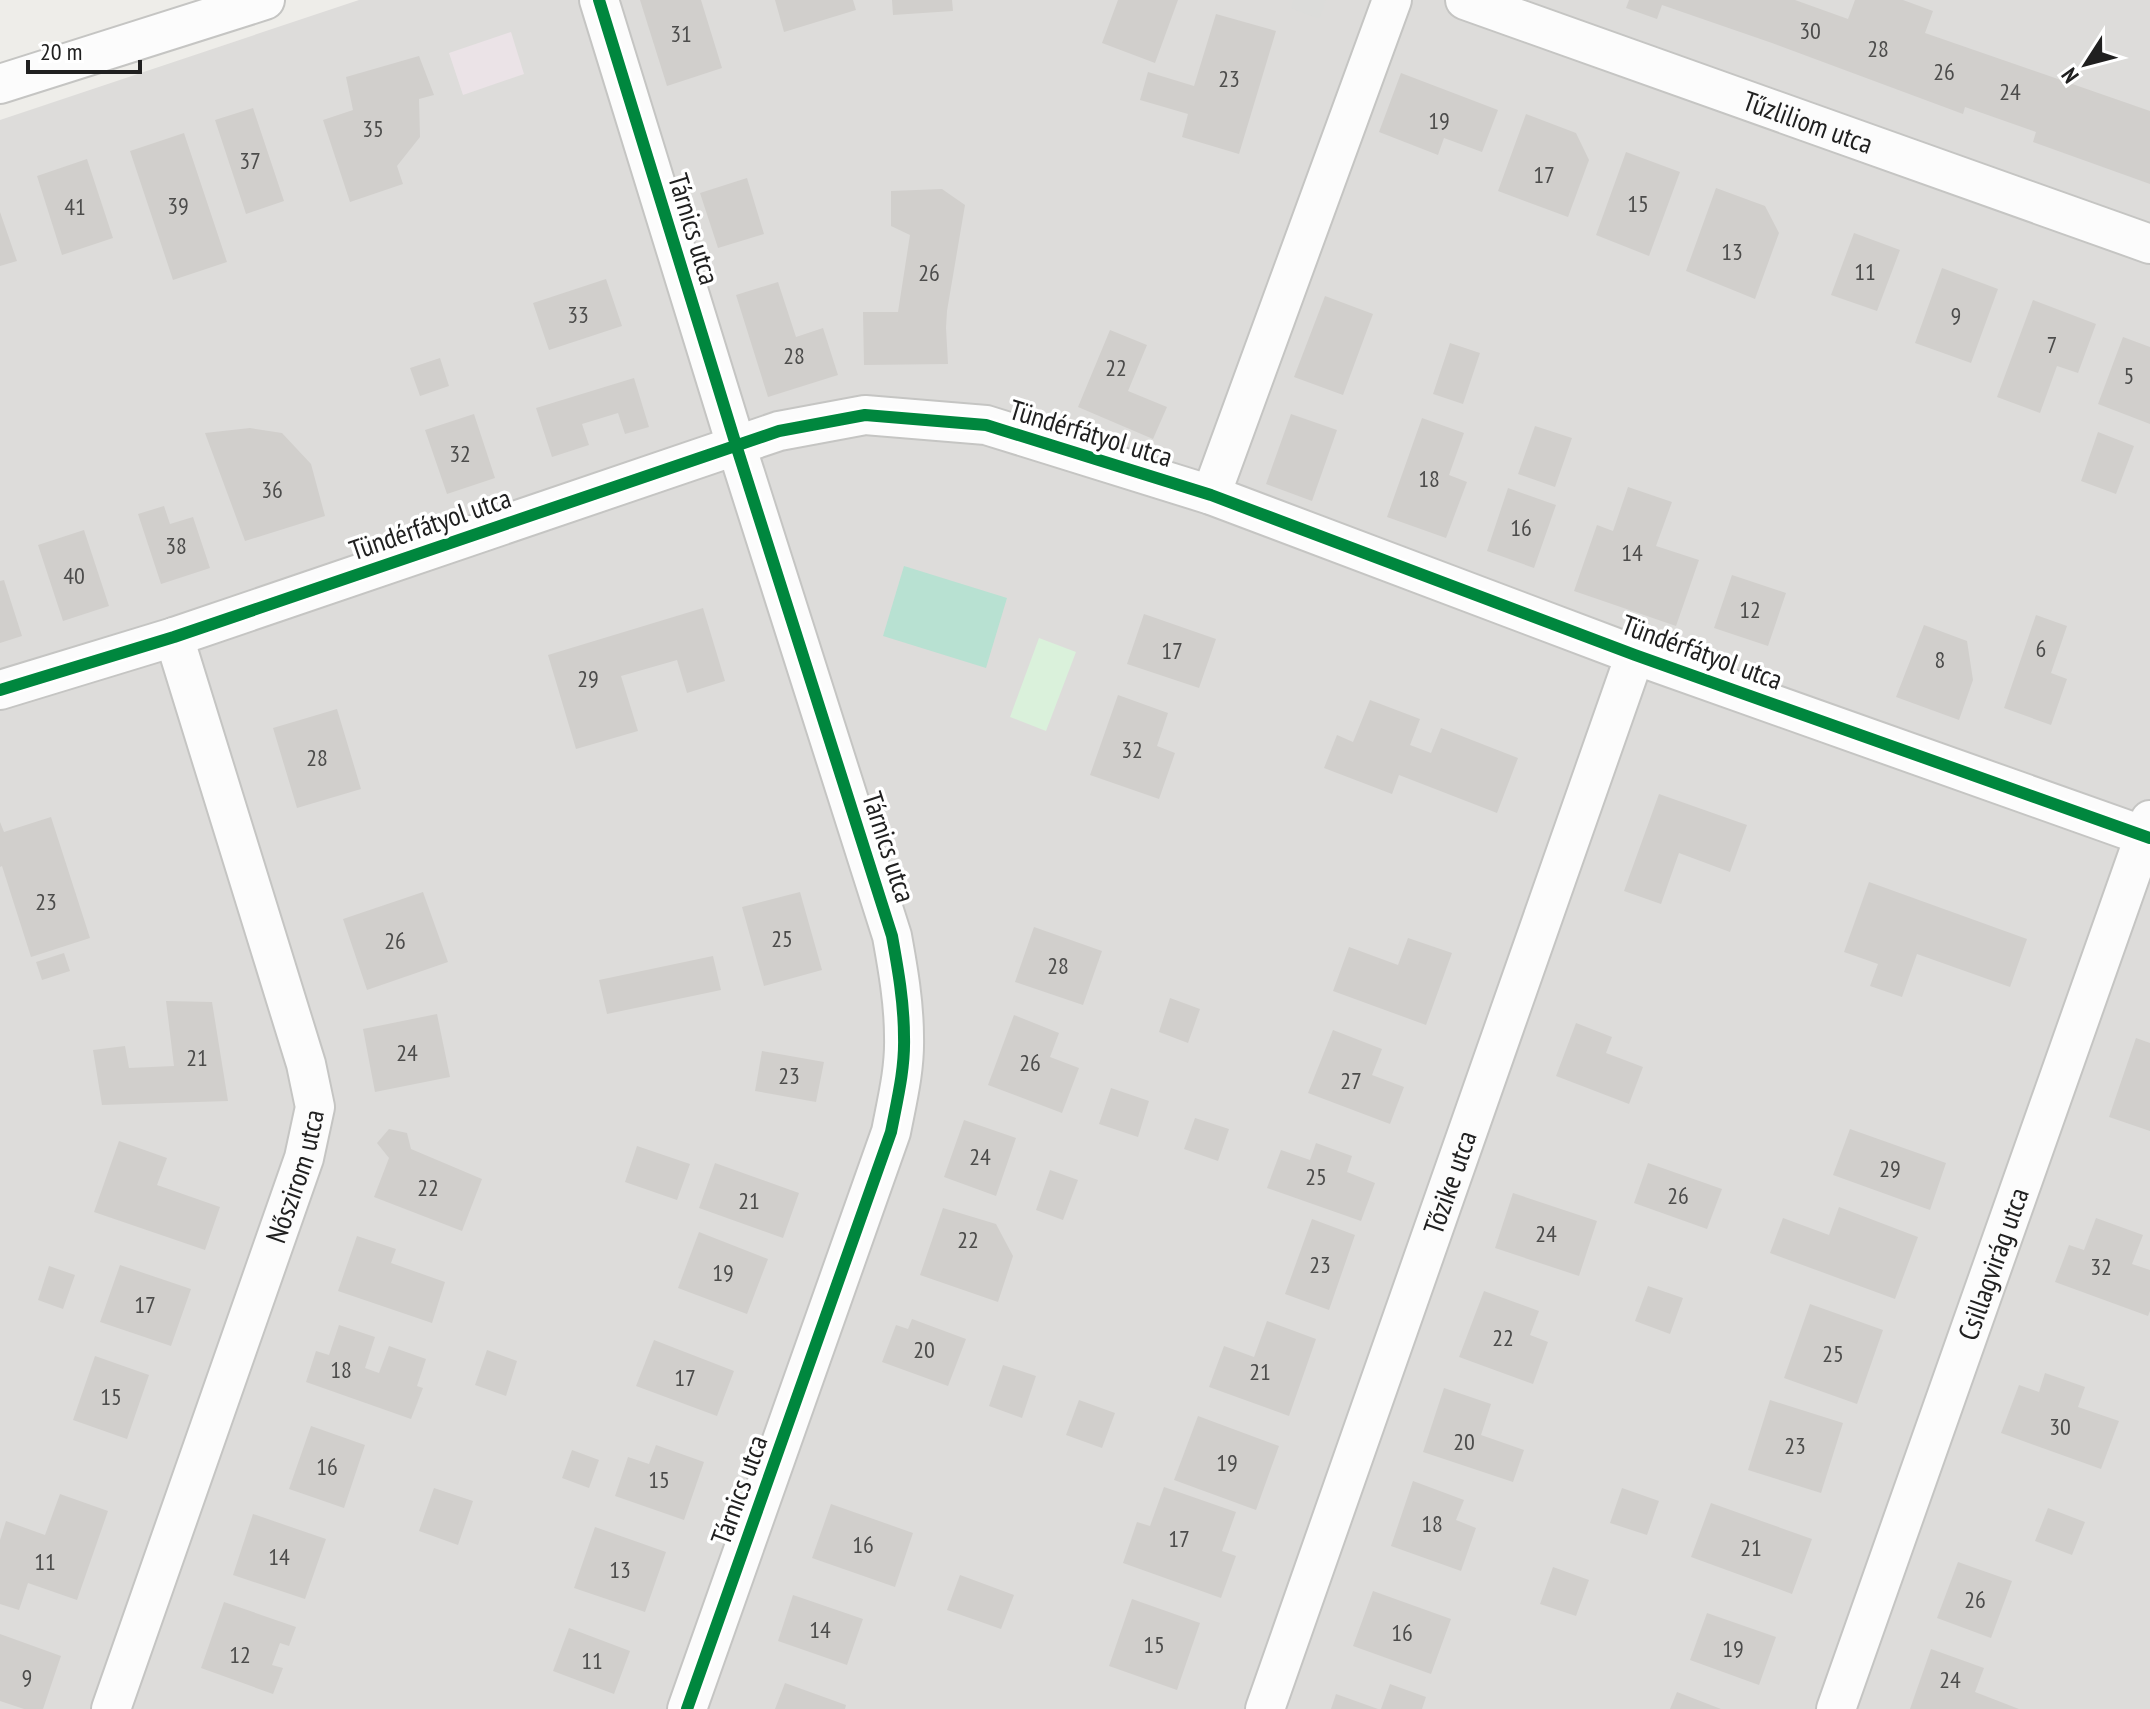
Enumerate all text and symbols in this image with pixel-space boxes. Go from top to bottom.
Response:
house number: 30 [1799,15,1821,46]
house number: 31 [670,18,692,49]
scale bar [28,24,140,74]
north arrow [2046,24,2126,104]
house number: 28 [1867,33,1889,64]
text: 20 m [40,36,82,67]
house number: 26 [1933,56,1955,87]
house number: 23 [1218,63,1240,94]
text: N [2055,63,2085,89]
house number: 24 [1999,76,2021,107]
street label: Tűzliliom utca [1738,82,1878,162]
house number: 19 [1428,105,1450,136]
house number: 35 [362,113,384,144]
house number: 37 [239,145,261,176]
house number: 17 [1533,159,1555,190]
street label: Tárnics utca [660,169,729,289]
house number: 15 [1627,188,1649,219]
house number: 39 [167,190,189,221]
house number: 41 [64,191,86,222]
house number: 13 [1721,236,1743,267]
house number: 11 [1854,256,1876,287]
house number: 26 [918,257,940,288]
house number: 33 [567,299,589,330]
house number: 9 [1951,300,1961,331]
house number: 7 [2047,329,2057,360]
house number: 28 [783,340,805,371]
house number: 22 [1105,352,1127,383]
house number: 5 [2124,360,2134,391]
street label: Tündérfátyol utca [1005,390,1177,475]
house number: 32 [449,438,471,469]
house number: 18 [1418,463,1440,494]
house number: 36 [261,474,283,505]
street label: Tündérfátyol utca [344,479,515,568]
house number: 16 [1510,512,1532,543]
house number: 38 [165,530,187,561]
house number: 14 [1621,537,1643,568]
house number: 40 [63,560,85,591]
house number: 12 [1739,594,1761,625]
street label: Tündérfátyol utca [1617,605,1788,698]
house number: 6 [2036,633,2046,664]
house number: 17 [1161,635,1183,666]
house number: 8 [1935,644,1945,675]
house number: 29 [577,663,599,694]
house number: 32 [1121,734,1143,765]
house number: 28 [306,742,328,773]
street label: Tárnics utca [854,787,925,907]
house number: 23 [35,886,57,917]
house number: 25 [771,923,793,954]
house number: 26 [384,925,406,956]
house number: 28 [1047,950,1069,981]
house number: 24 [396,1037,418,1068]
house number: 21 [186,1042,208,1073]
house number: 26 [1019,1047,1041,1078]
house number: 23 [778,1060,800,1091]
house number: 27 [1340,1065,1362,1096]
street label: Nőszirom utca [257,1106,332,1248]
street label: Tőzike utca [1414,1126,1485,1239]
house number: 24 [969,1141,991,1172]
house number: 29 [1879,1153,1901,1184]
house number: 25 [1305,1161,1327,1192]
house number: 22 [417,1172,439,1203]
house number: 26 [1667,1180,1689,1211]
street label: Csillagvirág utca [1949,1183,2037,1345]
house number: 21 [738,1185,760,1216]
house number: 24 [1535,1218,1557,1249]
house number: 22 [957,1224,979,1255]
house number: 23 [1309,1249,1331,1280]
house number: 32 [2090,1251,2112,1282]
house number: 19 [712,1257,734,1288]
house number: 17 [134,1289,156,1320]
house number: 22 [1492,1322,1514,1353]
house number: 20 [913,1334,935,1365]
house number: 25 [1822,1338,1844,1369]
house number: 18 [330,1354,352,1385]
house number: 21 [1249,1356,1271,1387]
house number: 17 [674,1362,696,1393]
house number: 15 [100,1381,122,1412]
house number: 30 [2049,1411,2071,1442]
house number: 20 [1453,1426,1475,1457]
street label: Tárnics utca [702,1430,775,1550]
house number: 23 [1784,1430,1806,1461]
house number: 19 [1216,1447,1238,1478]
house number: 16 [316,1451,338,1482]
house number: 15 [648,1464,670,1495]
house number: 18 [1421,1508,1443,1539]
house number: 17 [1168,1523,1190,1554]
house number: 16 [852,1529,874,1560]
house number: 21 [1740,1532,1762,1563]
house number: 14 [268,1541,290,1572]
house number: 11 [34,1546,56,1577]
house number: 13 [609,1554,631,1585]
house number: 26 [1964,1584,1986,1615]
house number: 14 [809,1614,831,1645]
house number: 16 [1391,1617,1413,1648]
house number: 15 [1143,1629,1165,1660]
house number: 19 [1722,1633,1744,1664]
house number: 12 [229,1639,251,1670]
house number: 11 [581,1645,603,1676]
house number: 9 [22,1662,32,1693]
house number: 24 [1939,1664,1961,1695]

